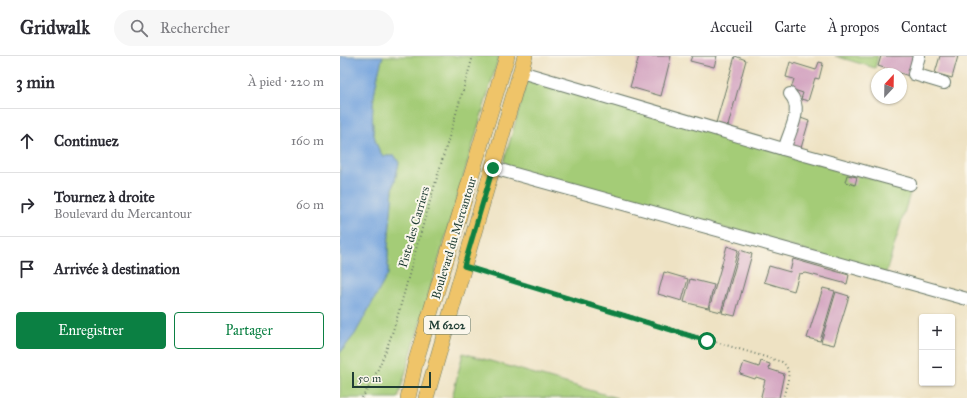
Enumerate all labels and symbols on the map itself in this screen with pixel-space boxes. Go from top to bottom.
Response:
north arrow [871,68,907,104]
route end [484,159,502,177]
street label: Boulevard du Mercantour [429,175,479,301]
street label: Piste des Carriers [396,185,432,269]
road number: M 6202 [424,316,470,334]
route start [698,332,716,350]
scale bar [352,370,431,389]

